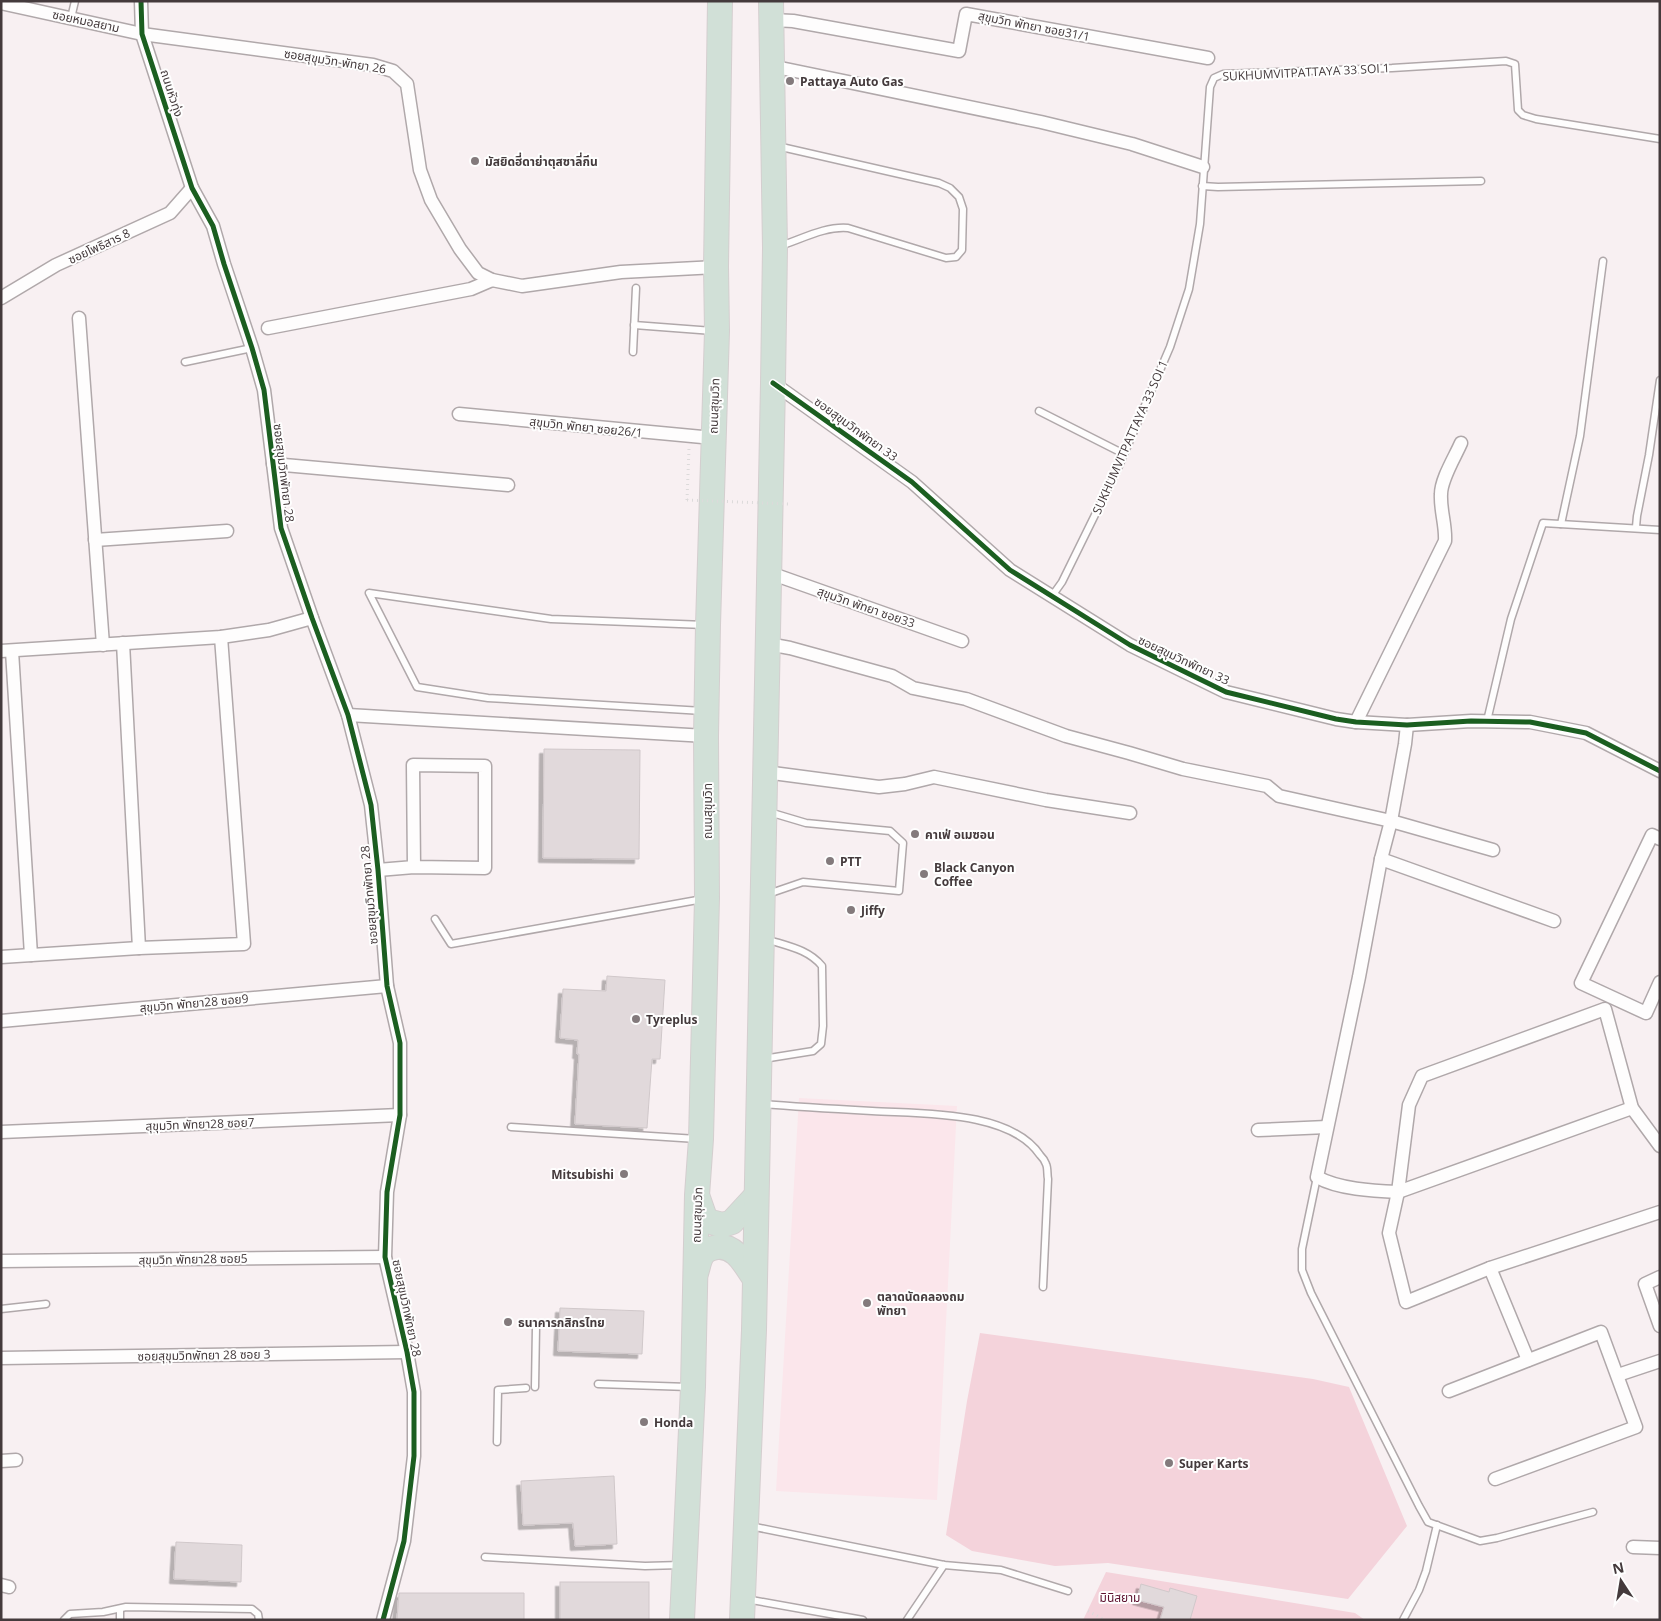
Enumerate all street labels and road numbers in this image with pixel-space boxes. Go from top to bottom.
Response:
street label: ซอยหมอสยาม [51,6,121,36]
street label: สุขุมวิท พัทยา ซอย31/1 [977,7,1091,45]
street label: ซอยสุขุมวิท-พัทยา 26 [283,45,387,77]
street label: SUKHUMVITPATTAYA 33 SOI 1 [1222,59,1390,85]
street label: ถนนหัวทุ่ง [156,67,188,119]
street label: ซอยโพธิสาร 8 [65,224,133,268]
street label: SUKHUMVITPATTAYA 33 SOI 1 [1088,357,1172,517]
street label: ถนนสุขุมวิท [705,378,723,434]
street label: ซอยสุขุมวิทพัทยา 33 [811,393,901,465]
street label: สุขุมวิท พัทยา ซอย26/1 [529,413,643,441]
street label: ซอยสุขุมวิทพัทยา 28 [270,423,298,523]
street label: สุขุมวิท พัทยา ซอย33 [815,582,917,632]
street label: ซอยสุขุมวิทพัทยา 33 [1135,631,1233,689]
street label: ถนนสุขุมวิท [699,783,716,839]
street label: ซอยสุขุมวิทพัทยา 28 [356,845,382,945]
street label: สุขุมวิท พัทยา28 ซอย9 [139,990,249,1016]
street label: สุขุมวิท พัทยา28 ซอย7 [145,1114,255,1134]
street label: ถนนสุขุมวิท [688,1187,706,1243]
street label: สุขุมวิท พัทยา28 ซอย5 [138,1250,248,1268]
street label: ซอยสุขุมวิทพัทยา 28 [388,1258,426,1358]
street label: ซอยสุขุมวิทพัทยา 28 ซอย 3 [137,1345,271,1365]

